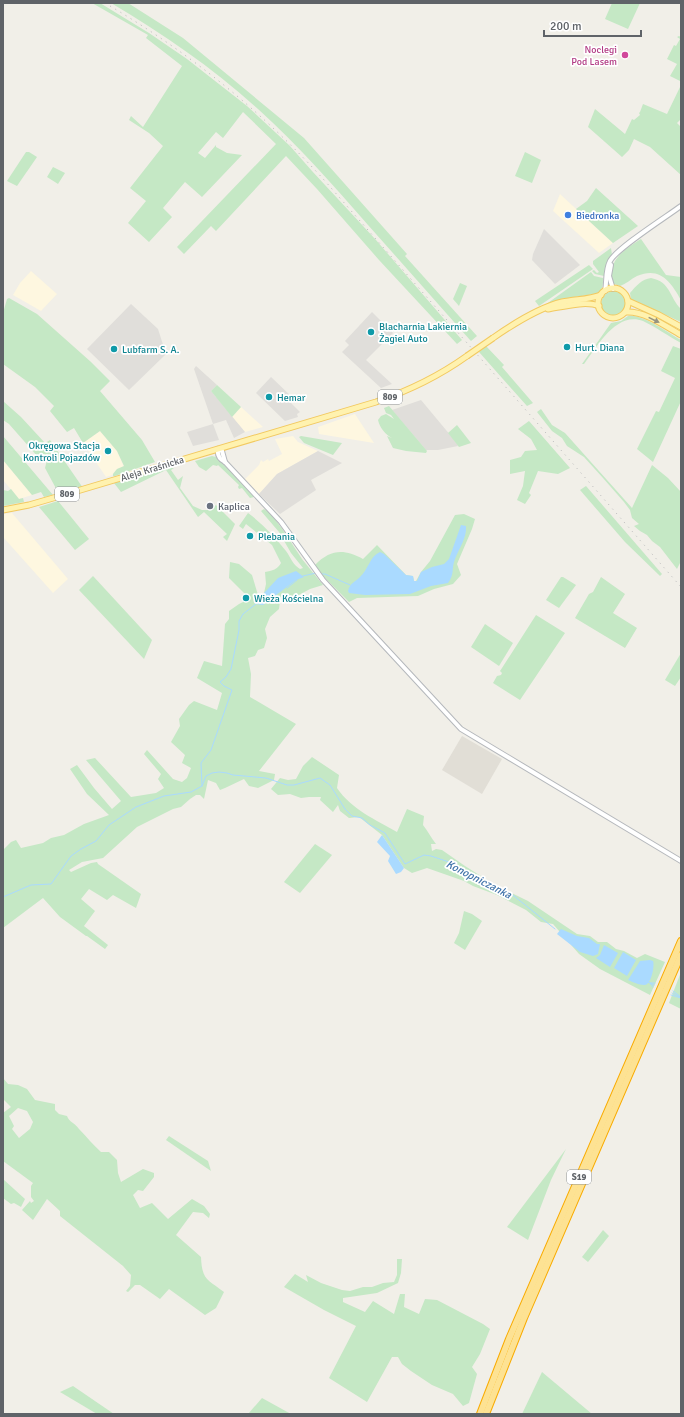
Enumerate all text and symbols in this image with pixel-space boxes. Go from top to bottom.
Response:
scale bar [544,12,641,38]
text: 200 m [550,19,582,34]
place label: Noclegi Pod Lasem [571,44,617,68]
marker: Noclegi Pod Lasem [620,50,630,60]
marker: Biedronka [563,210,573,220]
place label: Biedronka [576,210,619,222]
one-way arrow [649,317,660,323]
place label: Blacharnia Lakiernia Żagiel Auto [379,321,467,345]
marker: Blacharnia Lakiernia Żagiel Auto [366,327,376,337]
marker: Hurt. Diana [562,342,572,352]
place label: Hurt. Diana [575,342,624,354]
marker: Lubfarm S. A. [109,344,119,354]
place label: Lubfarm S. A. [122,344,180,356]
road number: 809 [378,390,402,404]
marker: Hemar [264,392,274,402]
place label: Hemar [277,392,306,404]
place label: Okręgowa Stacja Kontroli Pojazdów [23,440,101,464]
marker: Okręgowa Stacja Kontroli Pojazdów [103,446,113,456]
street label: Aleja Kraśnicka [119,454,186,484]
road number: 809 [55,487,79,501]
marker: Kaplica [205,501,215,511]
place label: Kaplica [218,501,250,513]
marker: Plebania [245,531,255,541]
place label: Plebania [258,531,295,543]
marker: Wieża Kościelna [241,593,251,603]
place label: Wieża Kościelna [254,593,323,605]
water label: Konopniczanka [444,857,514,902]
road number: S19 [567,1170,591,1184]

